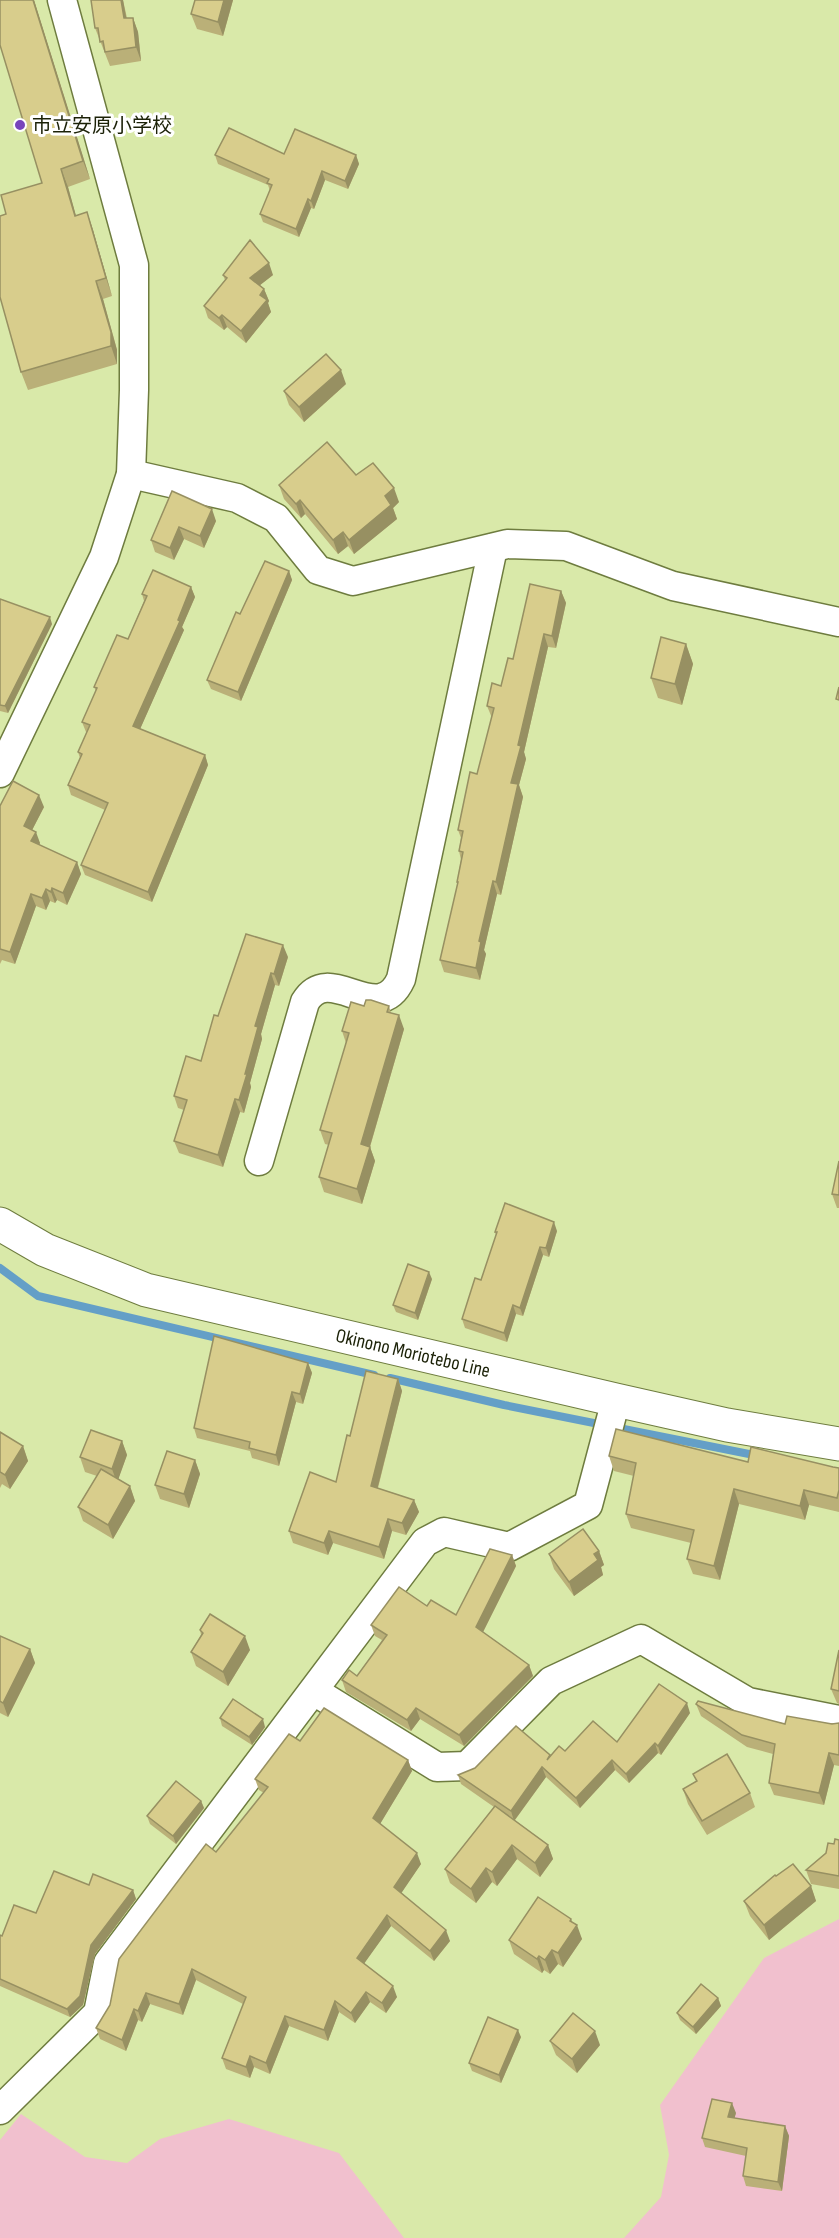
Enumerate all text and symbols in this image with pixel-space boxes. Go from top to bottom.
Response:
place label: 市立安原小学校 [32,114,172,138]
marker: 市立安原小学校 [13,118,27,132]
street label: Okinono Moriotebo Line [333,1324,492,1383]

